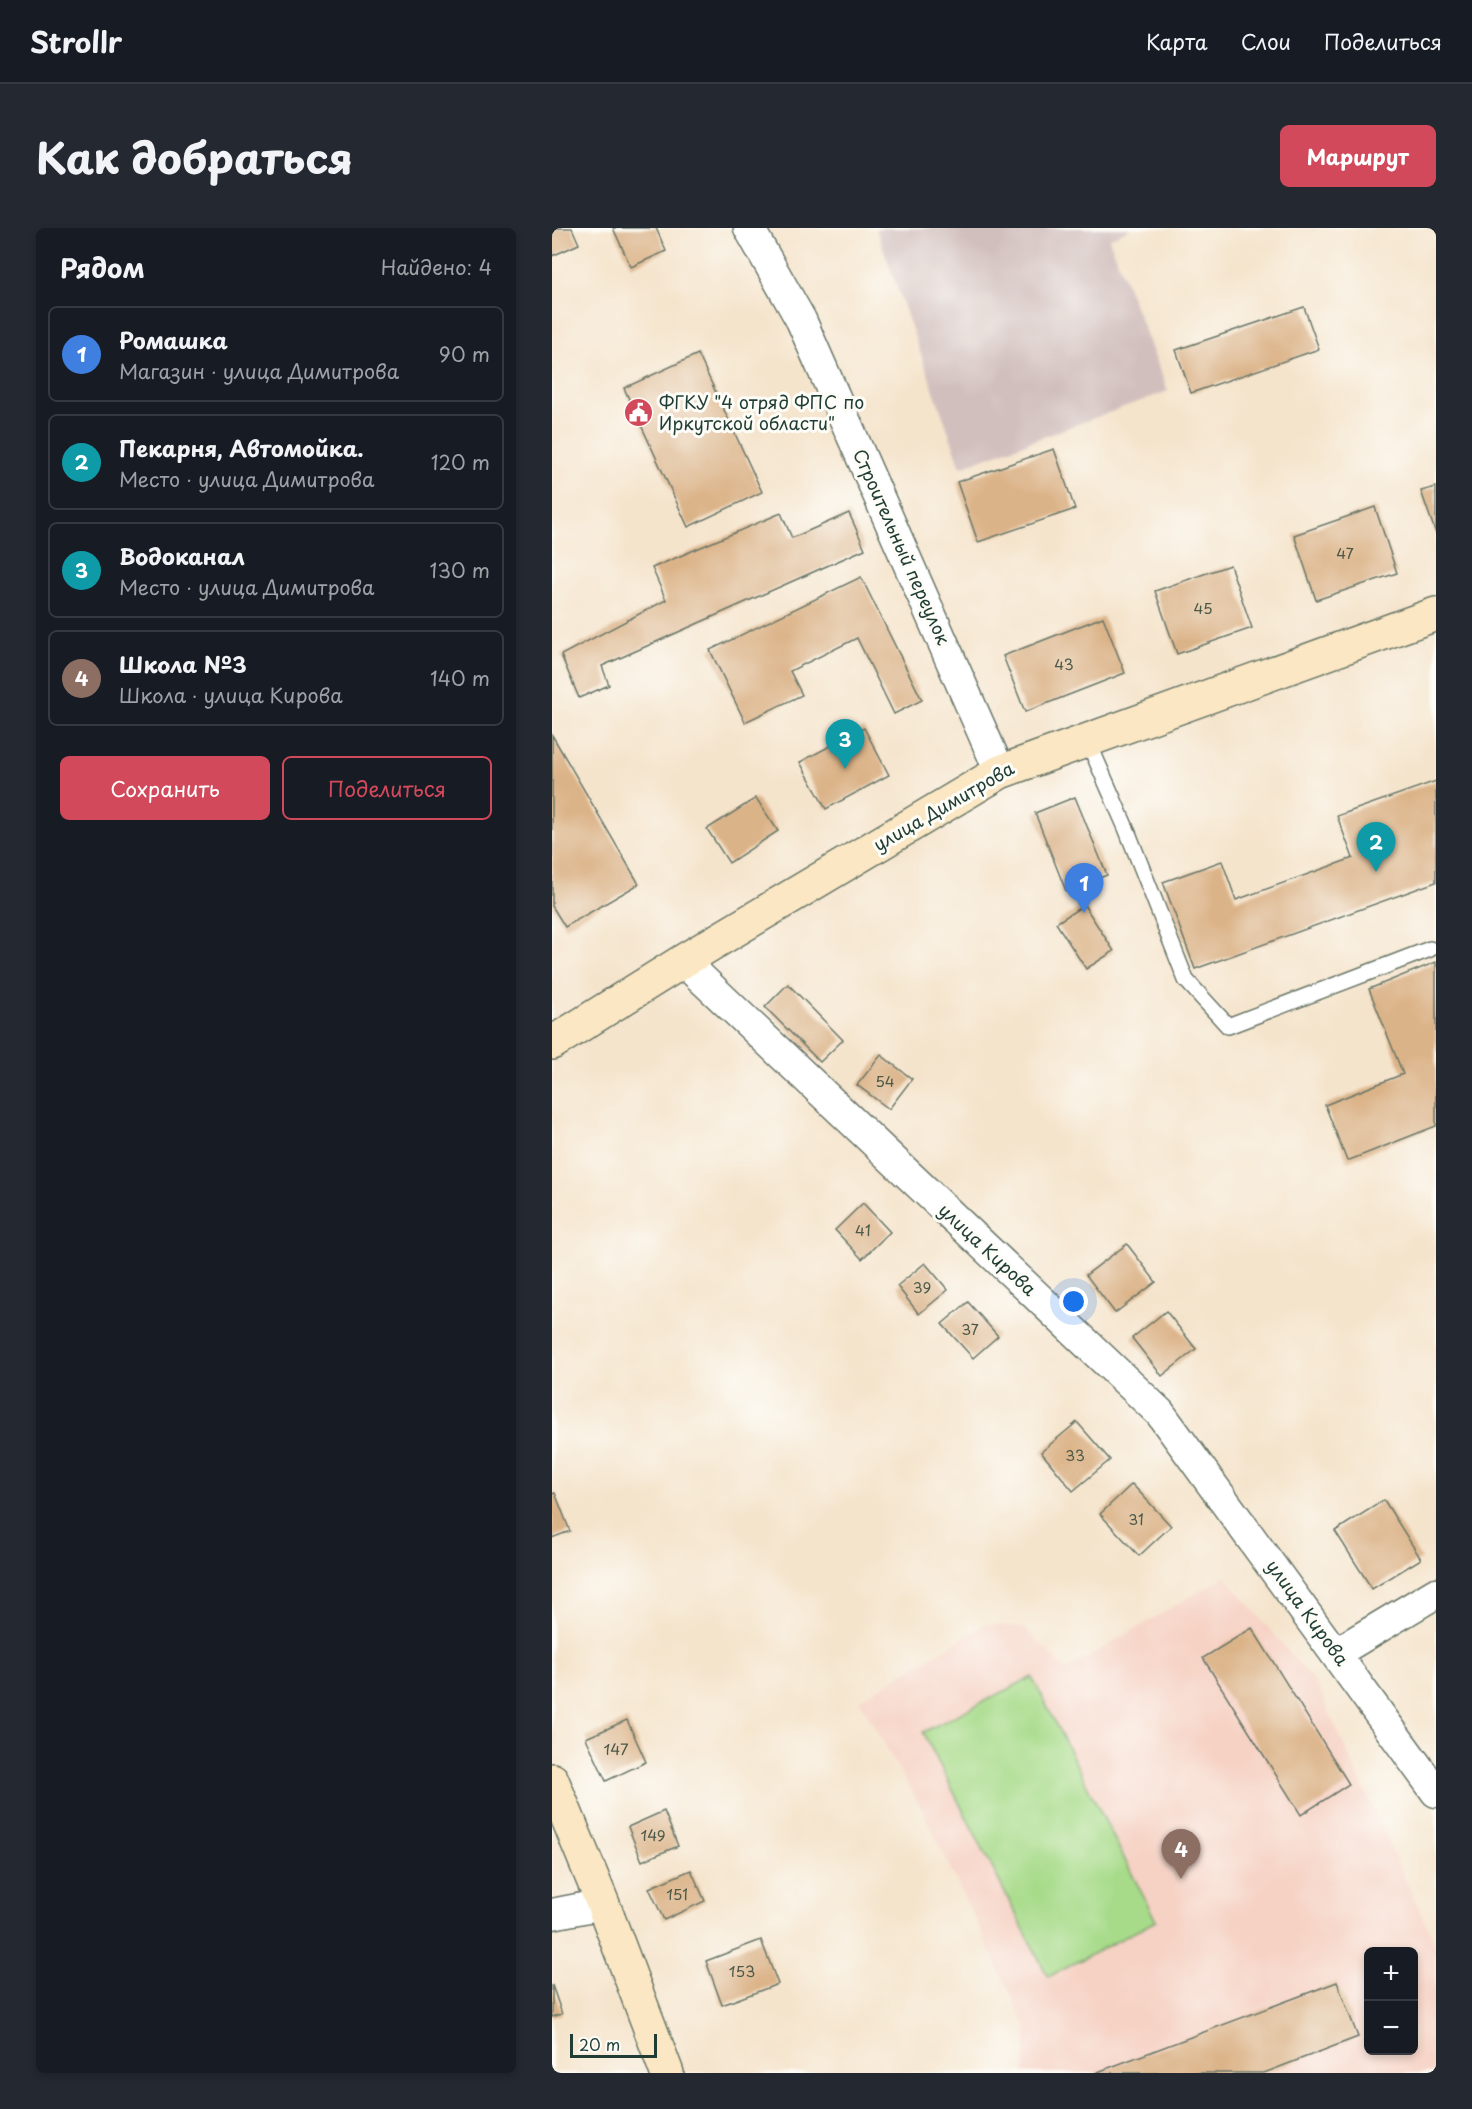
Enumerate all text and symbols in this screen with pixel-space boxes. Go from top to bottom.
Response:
text: Strollr [30,20,122,63]
text: Карта [1146,25,1208,57]
text: Слои [1241,25,1291,57]
text: Поделиться [1324,25,1442,57]
text: Как добраться [36,125,353,188]
button: Маршрут [1280,125,1436,187]
text: Рядом [60,248,145,287]
text: Найдено: 4 [381,252,492,282]
text: Ромашка [119,323,228,356]
text: 1 [77,339,86,369]
text: 90 m [439,339,490,369]
text: Магазин · улица Димитрова [119,356,399,386]
place label: ФГКУ "4 отряд ФПС по Иркутской области" [659,388,864,436]
public building icon: ФГКУ "4 отряд ФПС по Иркутской области" [622,397,654,429]
text: Пекарня, Автомойка. [119,431,364,464]
street label: Строительный переулок [847,444,958,649]
text: 2 [74,447,89,477]
text: 120 m [431,447,490,477]
text: Место · улица Димитрова [119,464,375,494]
text: Водоканал [119,539,245,572]
house number: 47 [1336,541,1354,564]
text: 3 [75,555,88,585]
text: 130 m [430,555,490,585]
text: Место · улица Димитрова [119,572,375,602]
house number: 45 [1193,596,1213,619]
text: Школа №3 [119,647,247,680]
house number: 43 [1054,652,1074,675]
text: 4 [75,663,88,693]
text: 140 m [430,663,490,693]
text: Школа · улица Кирова [119,680,343,710]
pin: 3 [826,720,864,769]
street label: улица Димитрова [868,754,1019,857]
button: Сохранить [60,756,270,820]
button: Поделиться [282,756,492,820]
pin: 2 [1356,822,1396,872]
pin: 1 [1064,864,1104,913]
house number: 54 [875,1069,895,1092]
street label: улица Кирова [933,1196,1044,1302]
house number: 41 [855,1218,871,1241]
house number: 39 [913,1275,931,1298]
your location [1059,1287,1088,1316]
house number: 37 [961,1317,979,1340]
house number: 33 [1065,1443,1085,1466]
house number: 31 [1128,1507,1144,1530]
street label: улица Кирова [1260,1553,1356,1671]
house number: 147 [604,1737,629,1760]
house number: 149 [640,1823,666,1846]
pin: 4 [1162,1830,1200,1879]
house number: 151 [666,1882,688,1905]
map controls [1364,1947,1418,2055]
button: + [1364,1947,1418,2001]
house number: 153 [729,1959,755,1982]
button: − [1364,2001,1418,2055]
scale bar [570,2031,657,2058]
text: 20 m [579,2032,620,2056]

